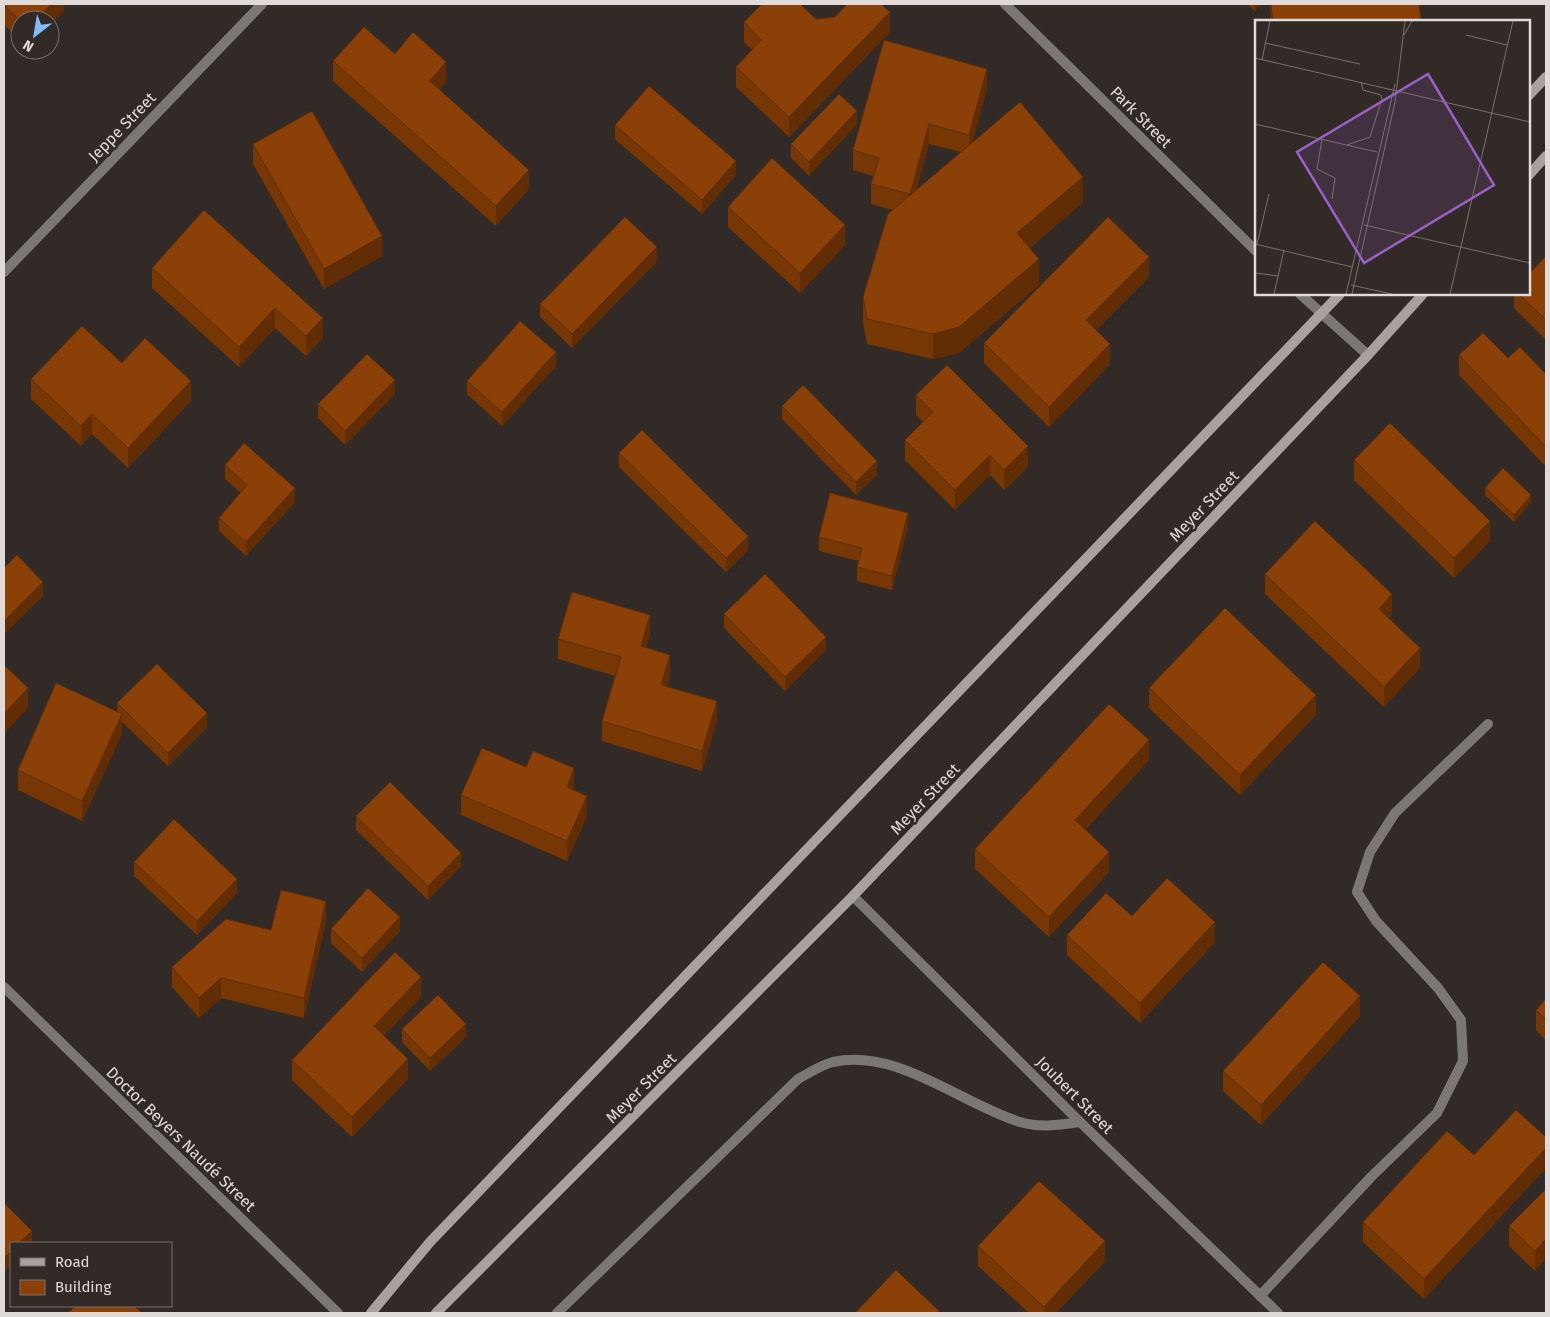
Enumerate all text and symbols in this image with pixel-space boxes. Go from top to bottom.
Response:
north arrow [10,10,60,60]
inset map [1255,20,1530,295]
text: N [20,36,37,55]
street label: Park Street [1106,82,1176,152]
street label: Jeppe Street [84,88,160,166]
street label: Meyer Street [1165,466,1243,545]
street label: Meyer Street [886,759,964,838]
street label: Meyer Street [602,1049,680,1127]
street label: Joubert Street [1032,1052,1118,1138]
street label: Doctor Beyers Naudé Street [102,1063,260,1215]
legend [10,1242,172,1307]
text: Road [55,1253,90,1271]
text: Building [55,1278,111,1296]

